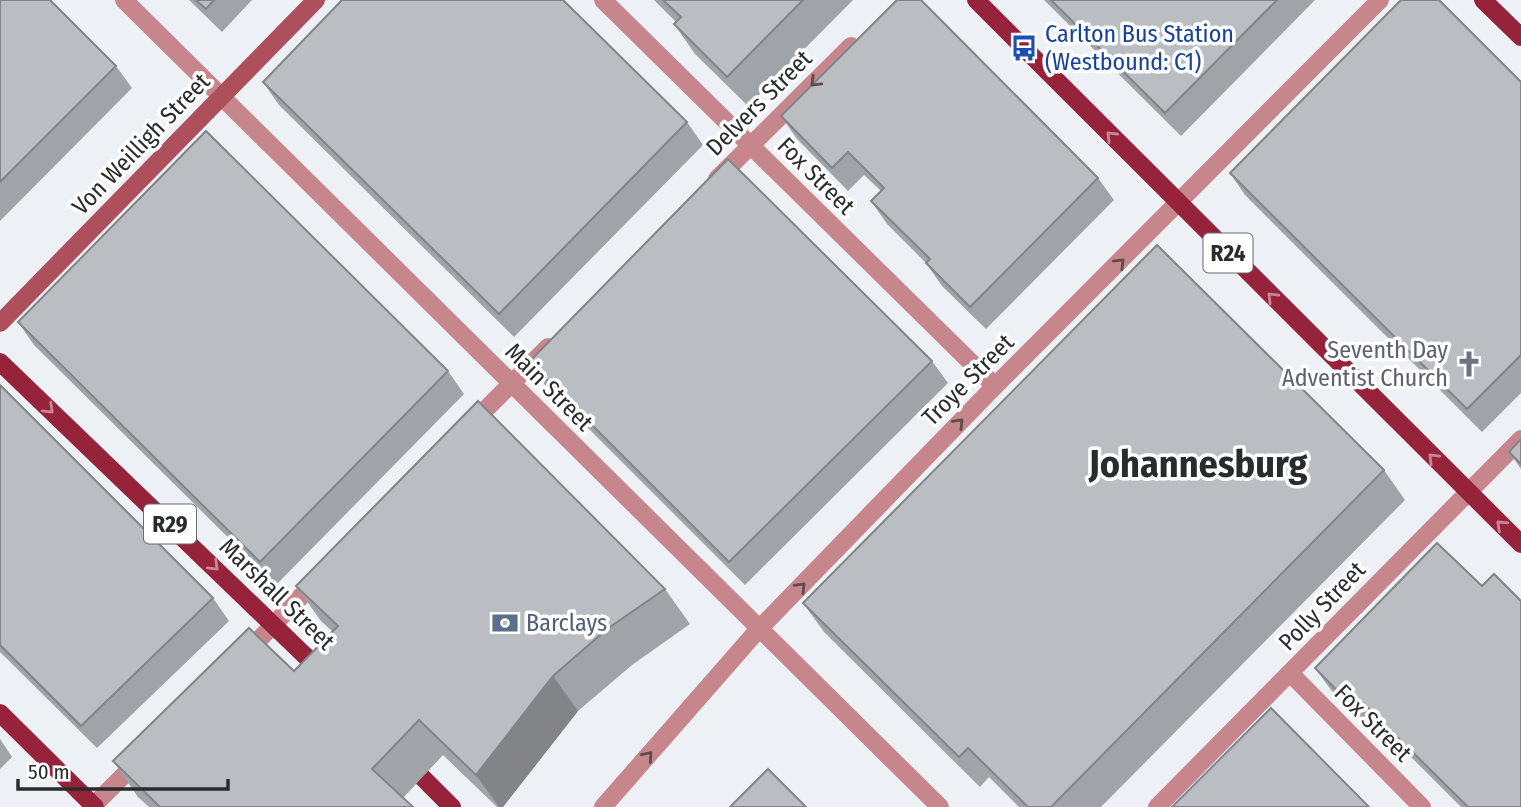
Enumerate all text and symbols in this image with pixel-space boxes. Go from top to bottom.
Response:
place label: Carlton Bus Station (Westbound: C1) [1045,20,1234,76]
bus stop icon: Carlton Bus Station (Westbound: C1) [1009,33,1039,63]
street label: Delvers Street [701,44,818,161]
street label: Von Weilligh Street [67,67,216,220]
one-way arrow [810,74,823,87]
one-way arrow [1107,131,1120,144]
street label: Fox Street [772,132,860,220]
road number: R24 [1204,234,1252,272]
one-way arrow [1112,258,1125,271]
one-way arrow [1267,292,1280,305]
street label: Troye Street [916,328,1020,432]
place label: Seventh Day Adventist Church [1282,336,1448,392]
street label: Main Street [499,337,599,437]
church icon: Seventh Day Adventist Church [1454,349,1484,379]
one-way arrow [41,401,54,414]
one-way arrow [950,419,963,432]
district label: Johannesburg [1088,441,1307,487]
one-way arrow [1428,453,1441,466]
road number: R29 [144,504,196,544]
one-way arrow [1496,521,1509,534]
street label: Marshall Street [214,532,340,656]
street label: Polly Street [1273,556,1371,656]
one-way arrow [206,558,219,571]
one-way arrow [792,582,805,595]
bank icon: Barclays [490,608,520,638]
place label: Barclays [526,609,607,637]
street label: Fox Street [1329,679,1417,767]
scale bar [18,748,228,792]
one-way arrow [640,751,652,764]
text: 50 m [28,759,70,785]

